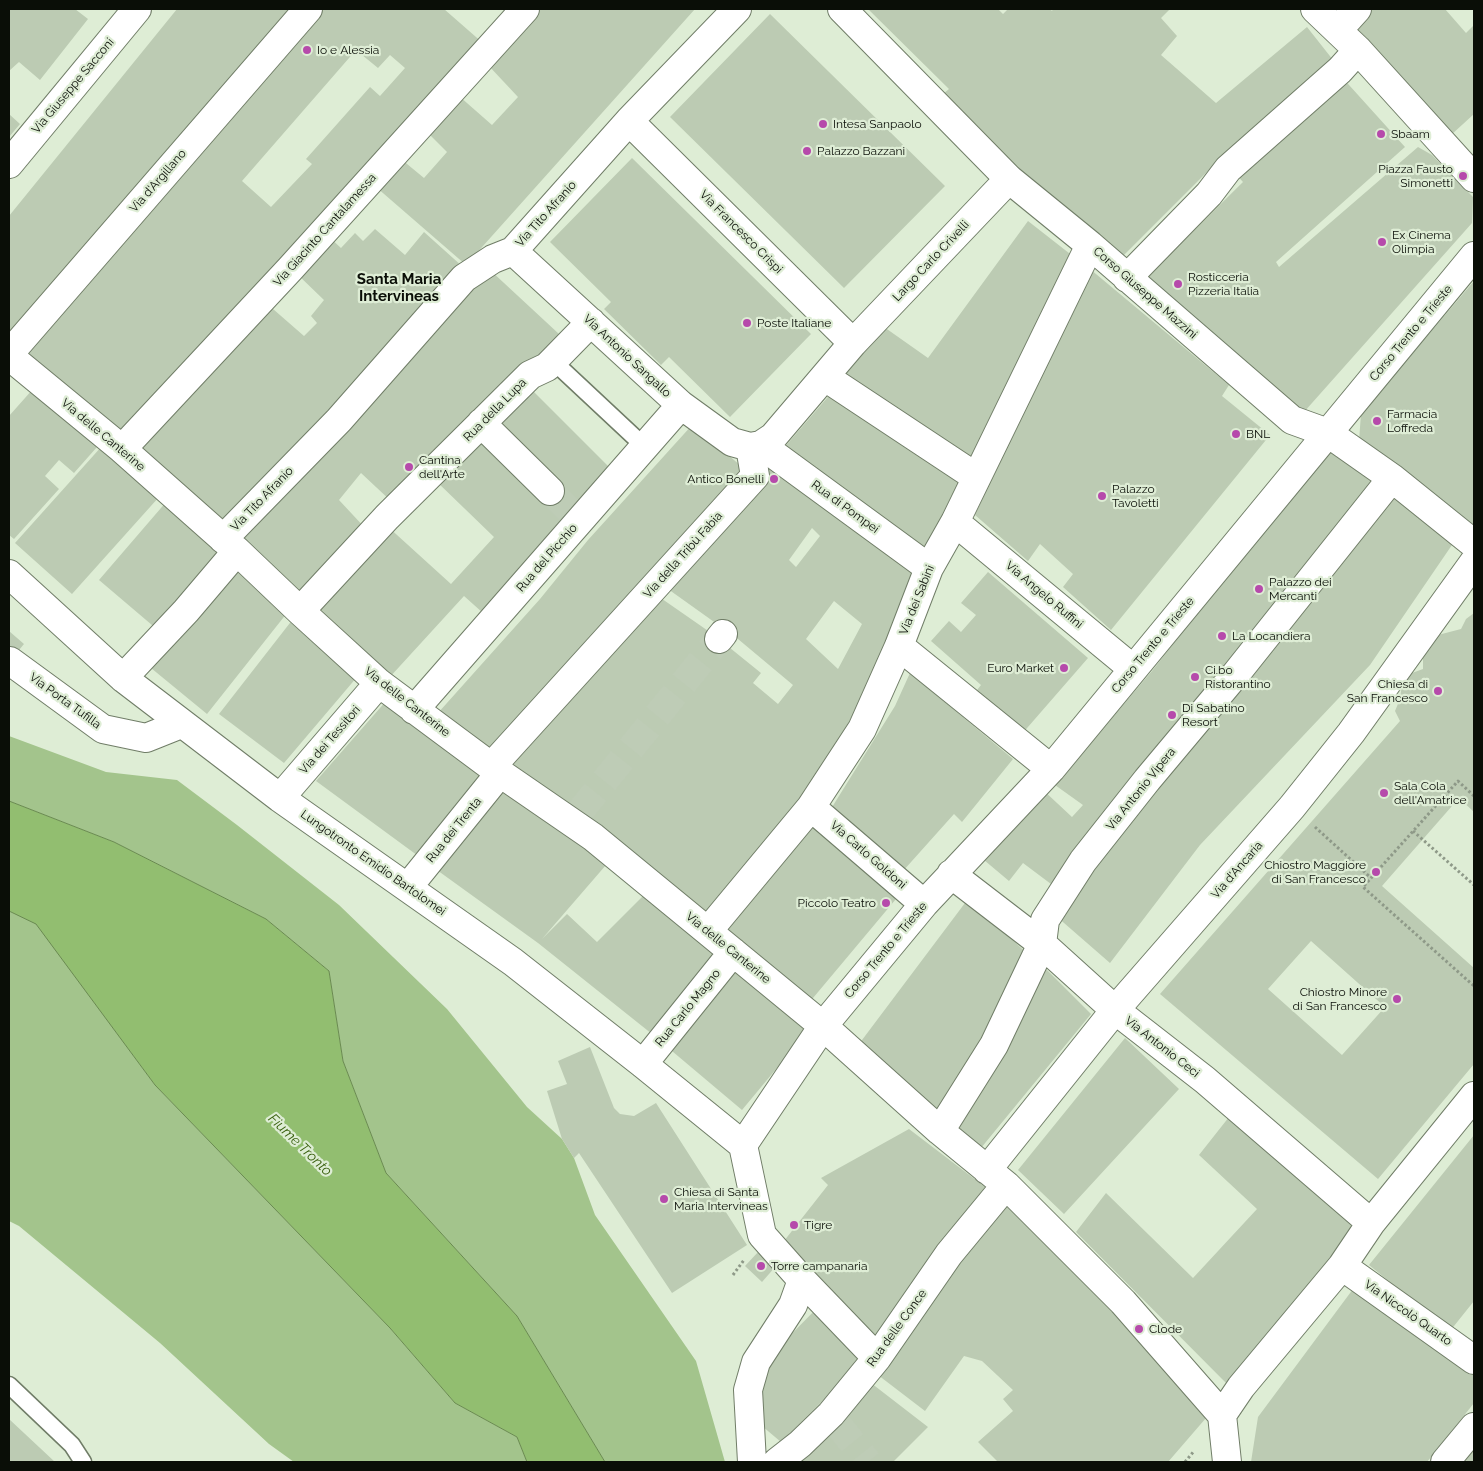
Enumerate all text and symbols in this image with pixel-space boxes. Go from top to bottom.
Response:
street label: Via Giuseppe Sacconi [29,35,117,137]
place label: Io e Alessia [317,43,379,57]
marker: Io e Alessia [301,44,313,56]
place label: Intesa Sanpaolo [833,117,922,131]
marker: Intesa Sanpaolo [817,118,829,130]
place label: Sbaam [1391,127,1430,141]
marker: Sbaam [1375,128,1387,140]
place label: Palazzo Bazzani [817,144,905,158]
marker: Palazzo Bazzani [801,145,813,157]
street label: Via d'Argillano [127,147,189,215]
place label: Piazza Fausto Simonetti [1378,162,1453,190]
marker: Piazza Fausto Simonetti [1457,170,1469,182]
street label: Via Giacinto Cantalamessa [271,171,379,289]
street label: Via Tito Afranio [513,178,579,250]
street label: Via Francesco Crispi [696,187,786,277]
street label: Largo Carlo Crivelli [890,218,972,304]
place label: Ex Cinema Olimpia [1392,228,1451,256]
marker: Ex Cinema Olimpia [1376,236,1388,248]
street label: Corso Giuseppe Mazzini [1090,244,1200,342]
district label: Santa Maria Intervineas [357,270,441,305]
place label: Rosticceria Pizzeria Italia [1188,270,1259,298]
marker: Rosticceria Pizzeria Italia [1172,278,1184,290]
street label: Corso Trento e Trieste [1367,282,1455,384]
street label: Via Antonio Sangallo [580,312,674,400]
place label: Poste Italiane [757,316,831,330]
marker: Poste Italiane [741,317,753,329]
street label: Rua della Lupa [461,376,529,444]
street label: Via delle Canterine [58,396,148,474]
place label: Farmacia Loffreda [1387,407,1437,435]
marker: Farmacia Loffreda [1371,415,1383,427]
place label: BNL [1246,427,1270,441]
marker: BNL [1230,428,1242,440]
place label: Cantina dell'Arte [419,453,465,481]
marker: Cantina dell'Arte [403,461,415,473]
street label: Via Tito Afranio [228,464,296,534]
place label: Antico Bonelli [687,472,764,486]
marker: Antico Bonelli [768,473,780,485]
street label: Rua di Pompei [808,478,882,536]
place label: Palazzo Tavoletti [1112,482,1159,510]
marker: Palazzo Tavoletti [1096,490,1108,502]
street label: Via della Tribù Fabia [640,509,726,601]
street label: Rua del Picchio [514,521,580,595]
street label: Via Angelo Ruffini [1002,558,1086,632]
street label: Via dei Sabini [896,563,938,637]
place label: Palazzo dei Mercanti [1269,575,1332,603]
marker: Palazzo dei Mercanti [1253,583,1265,595]
street label: Corso Trento e Trieste [1109,594,1197,696]
place label: La Locandiera [1232,629,1311,643]
marker: La Locandiera [1216,630,1228,642]
place label: Euro Market [987,661,1054,675]
marker: Euro Market [1058,662,1070,674]
place label: Ci.bo Ristorantino [1205,663,1271,691]
street label: Via delle Canterine [361,664,453,740]
street label: Via Porta Tufilla [26,670,104,732]
marker: Ci.bo Ristorantino [1189,671,1201,683]
place label: Chiesa di San Francesco [1347,677,1428,705]
marker: Chiesa di San Francesco [1432,685,1444,697]
place label: Di Sabatino Resort [1182,701,1245,729]
street label: Via dei Tessitori [296,703,364,777]
marker: Di Sabatino Resort [1166,709,1178,721]
street label: Via Antonio Vipera [1103,745,1179,833]
place label: Sala Cola dell'Amatrice [1394,779,1466,807]
marker: Sala Cola dell'Amatrice [1378,787,1390,799]
street label: Rua dei Trenta [423,795,485,865]
street label: Lungotronto Emidio Bartolomei [298,807,448,919]
street label: Via Carlo Goldoni [827,818,909,892]
street label: Via d'Ancaria [1208,838,1266,902]
place label: Chiostro Maggiore di San Francesco [1264,858,1366,886]
marker: Chiostro Maggiore di San Francesco [1370,866,1382,878]
place label: Piccolo Teatro [798,896,876,910]
marker: Piccolo Teatro [880,897,892,909]
street label: Corso Trento e Trieste [842,899,930,1001]
street label: Via delle Canterine [683,909,773,987]
street label: Rua Carlo Magno [652,966,724,1050]
place label: Chiostro Minore di San Francesco [1293,985,1387,1013]
marker: Chiostro Minore di San Francesco [1391,993,1403,1005]
street label: Via Antonio Ceci [1122,1013,1202,1081]
water label: Fiume Tronto [265,1110,335,1180]
place label: Chiesa di Santa Maria Intervineas [674,1185,768,1213]
marker: Chiesa di Santa Maria Intervineas [658,1193,670,1205]
place label: Tigre [804,1218,832,1232]
marker: Tigre [788,1219,800,1231]
place label: Torre campanaria [771,1259,867,1273]
marker: Torre campanaria [755,1260,767,1272]
street label: Via Niccolò Quarto [1361,1277,1455,1349]
street label: Rua delle Conce [864,1287,930,1369]
place label: Clode [1149,1322,1182,1336]
marker: Clode [1133,1323,1145,1335]

